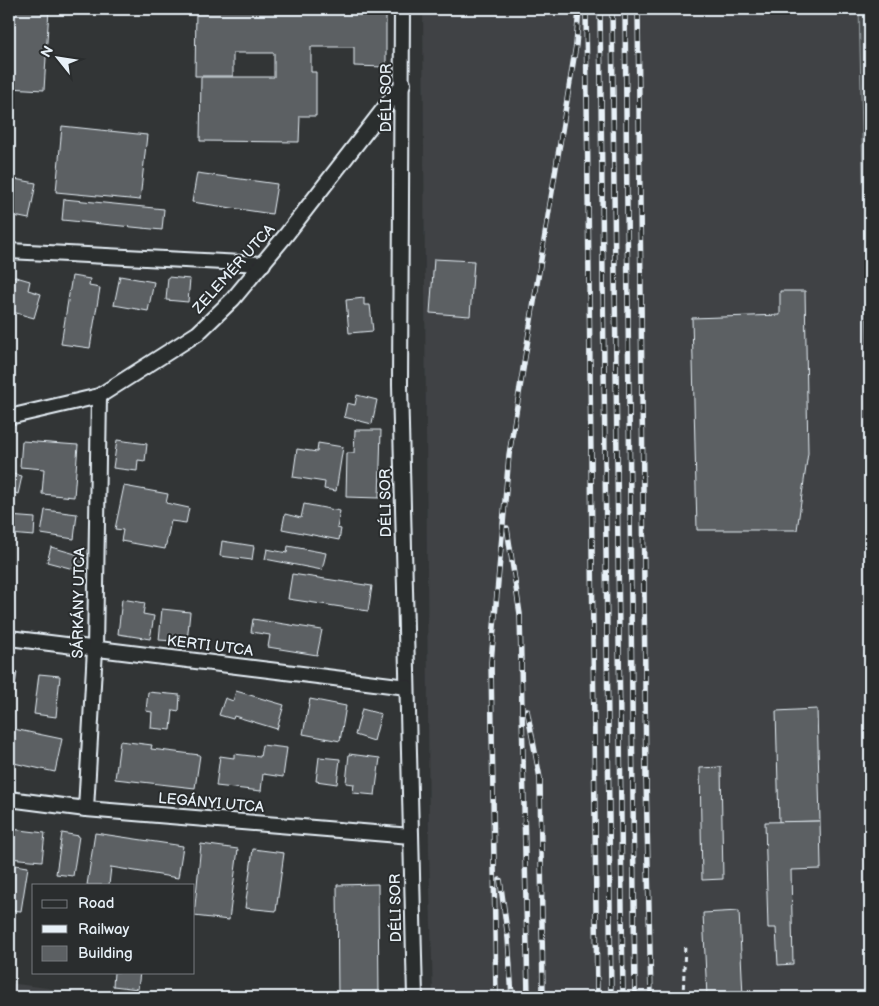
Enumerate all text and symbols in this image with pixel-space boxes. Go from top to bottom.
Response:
north arrow [32,32,82,82]
text: N [37,43,57,61]
street label: DÉLI SOR [377,63,396,132]
street label: ZELEMÉR UTCA [188,220,280,318]
street label: DÉLI SOR [376,468,396,538]
street label: SÁRKÁNY UTCA [69,547,89,659]
street label: KERTI UTCA [166,631,255,661]
street label: LEGÁNYI UTCA [157,789,266,817]
street label: DÉLI SOR [386,873,406,943]
legend [32,884,195,974]
text: Road [78,894,114,913]
text: Railway [78,920,129,939]
text: Building [78,944,133,963]

